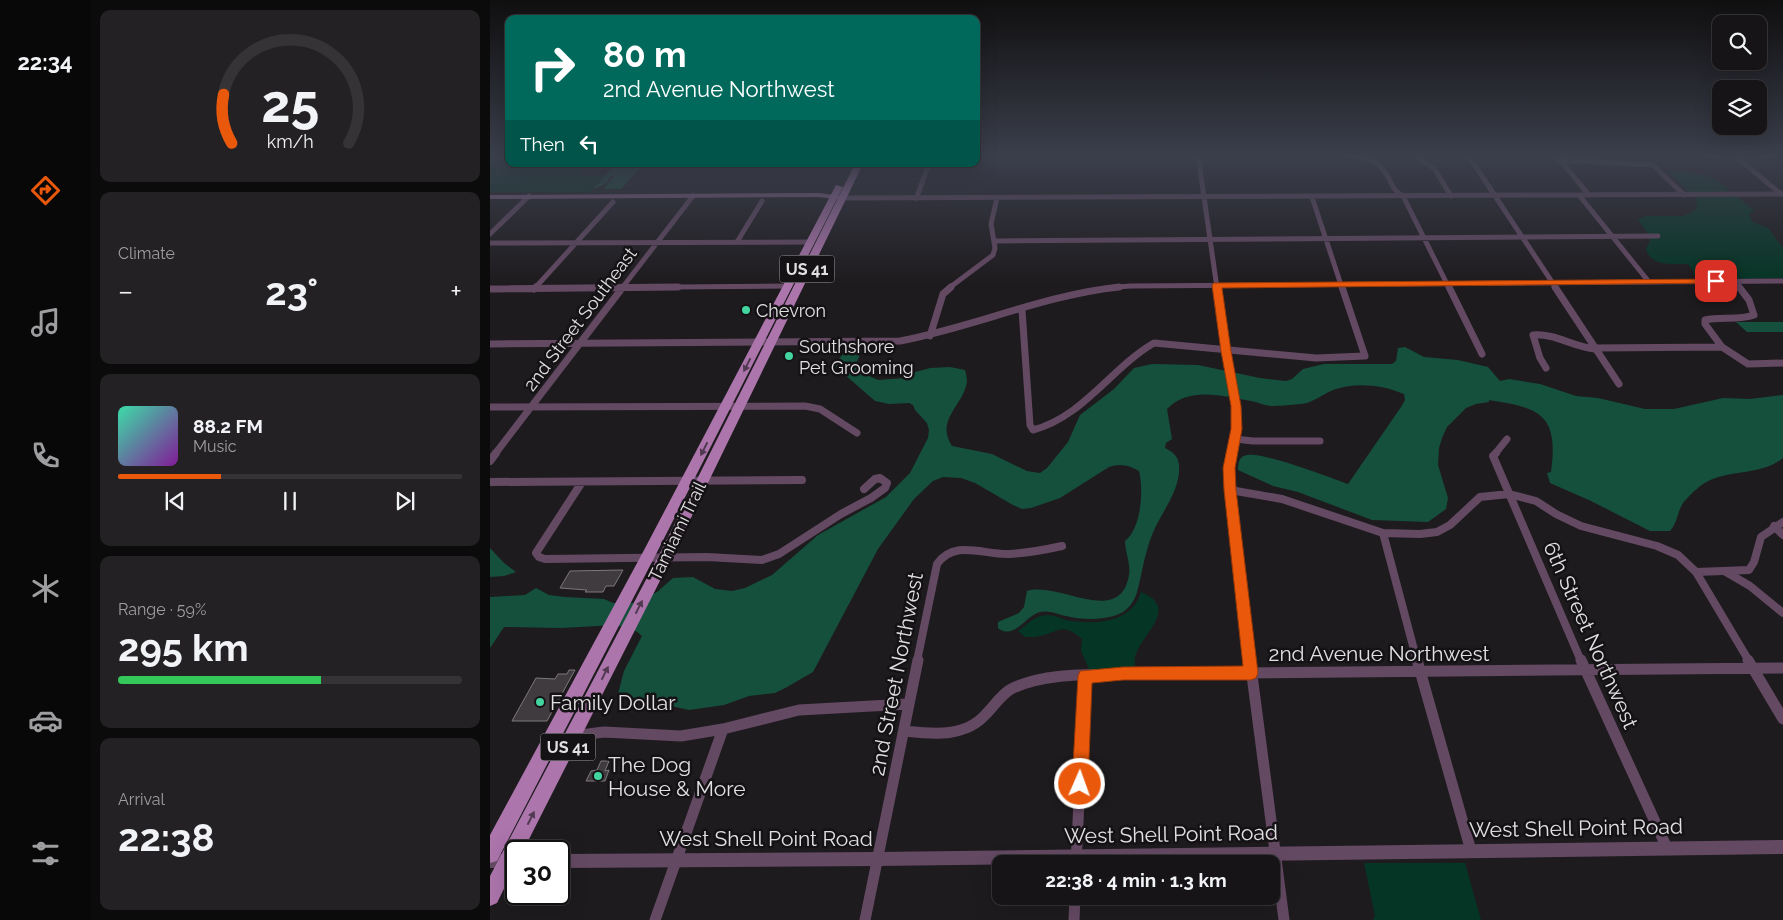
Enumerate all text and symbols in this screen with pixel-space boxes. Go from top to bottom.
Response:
map controls [1712,15,1767,135]
button: search [1712,15,1767,70]
text: 80 m [603,34,687,75]
icon: right [520,35,585,100]
text: 22:34 [17,49,73,75]
text: 25 [261,73,319,134]
text: 2nd Avenue Northwest [603,76,835,102]
button: layers [1712,80,1767,135]
icon: left [575,130,603,158]
text: km/h [266,131,314,152]
text: Then [520,133,565,155]
icon: directions [28,173,63,208]
street label: 2nd Street Southeast [519,243,641,395]
text: Climate [118,244,175,263]
road number: US 41 [780,255,834,282]
pin [1695,260,1737,302]
icon: arrive [1702,267,1730,295]
text: 23° [265,269,318,314]
text: − [118,275,133,308]
text: + [450,275,462,308]
place label: Chevron [756,300,826,321]
marker: Chevron [740,304,752,316]
icon: music [28,305,63,340]
place label: Southshore Pet Grooming [799,336,914,378]
marker: Southshore Pet Grooming [783,350,795,362]
one-way arrow [743,358,751,372]
text: 88.2 FM [193,415,263,437]
text: Music [193,437,237,456]
icon: phone [28,438,63,473]
one-way arrow [700,442,708,456]
street label: Tamiami Trail [644,478,710,584]
icon: previous [161,487,189,515]
icon: pause [276,487,304,515]
icon: next [391,487,419,515]
street label: 6th Street Northwest [1539,538,1643,732]
street label: 2nd Street Northwest [864,570,928,778]
icon: climate [28,571,63,606]
text: Range · 59% [118,600,206,619]
one-way arrow [635,600,643,615]
text: 295 km [118,625,249,670]
street label: 2nd Avenue Northwest [1268,641,1490,666]
one-way arrow [601,666,609,681]
place label: Family Dollar [550,690,676,715]
marker: Family Dollar [534,696,546,708]
icon: car [28,703,63,738]
road number: US 41 [540,734,596,760]
place label: The Dog House & More [608,752,746,801]
position arrow [1053,757,1105,809]
marker: The Dog House & More [592,770,604,782]
text: Arrival [118,790,165,809]
one-way arrow [527,811,535,825]
street label: West Shell Point Road [1469,814,1683,842]
text: 22:38 [118,815,214,860]
street label: West Shell Point Road [1064,820,1278,848]
street label: West Shell Point Road [659,826,873,851]
icon: filters [28,836,63,871]
speed limit sign: 30 [505,840,570,905]
text: 22:38 · 4 min · 1.3 km [1045,869,1227,891]

